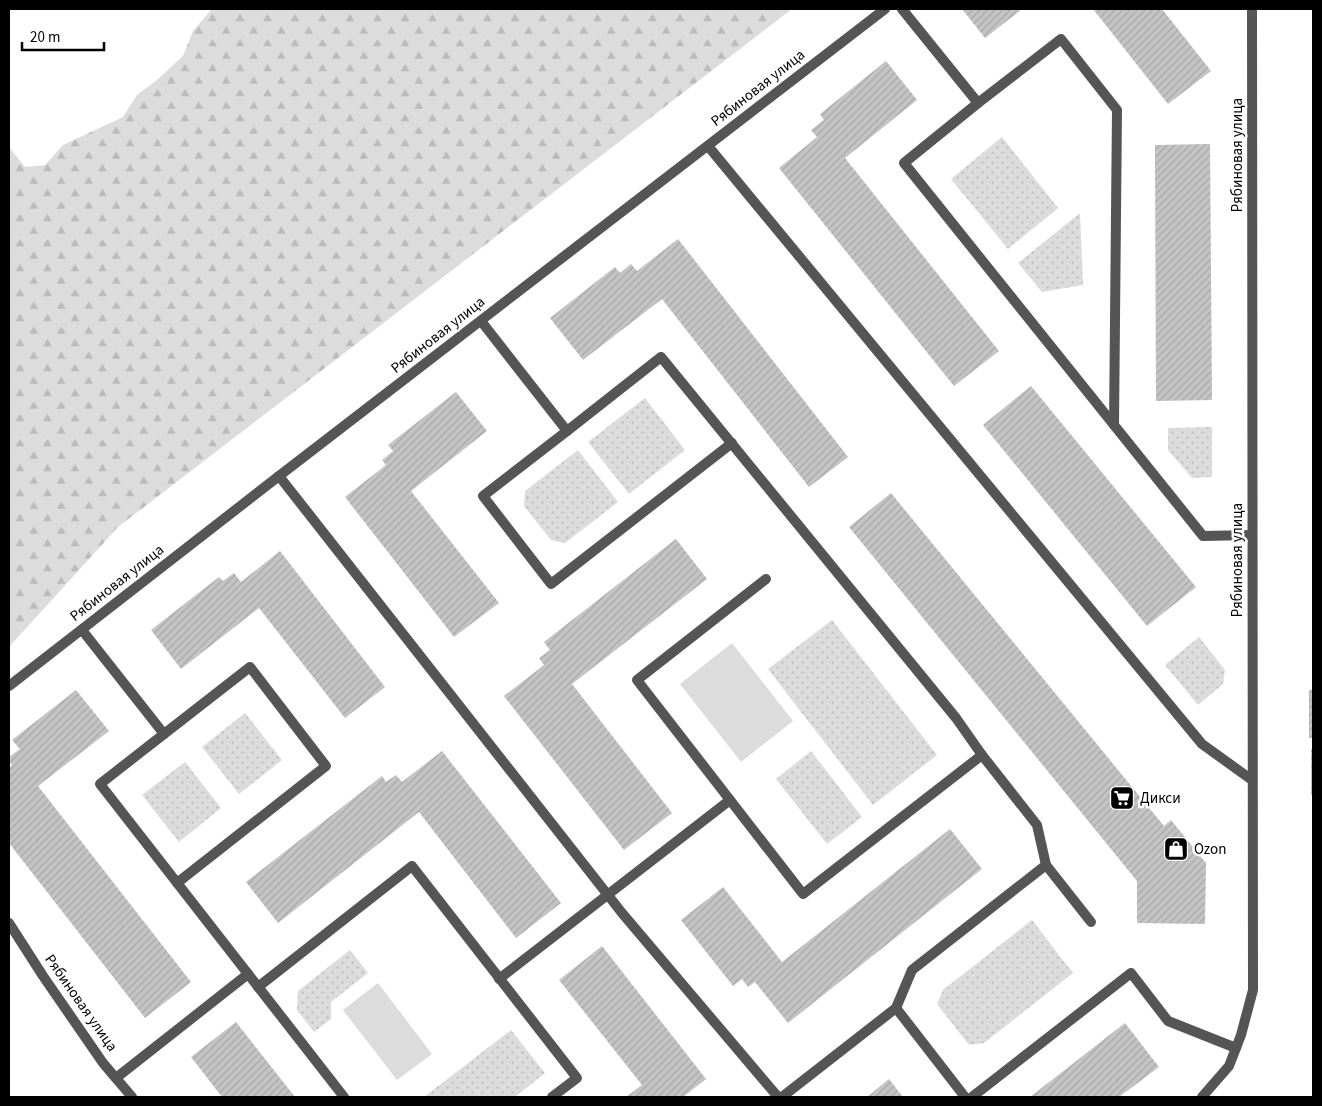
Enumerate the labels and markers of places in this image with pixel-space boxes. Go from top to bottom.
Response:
supermarket icon: Дикси [1109,785,1135,811]
place label: Дикси [1140,788,1181,809]
shop icon: Ozon [1163,836,1189,862]
place label: Ozon [1194,839,1226,860]

